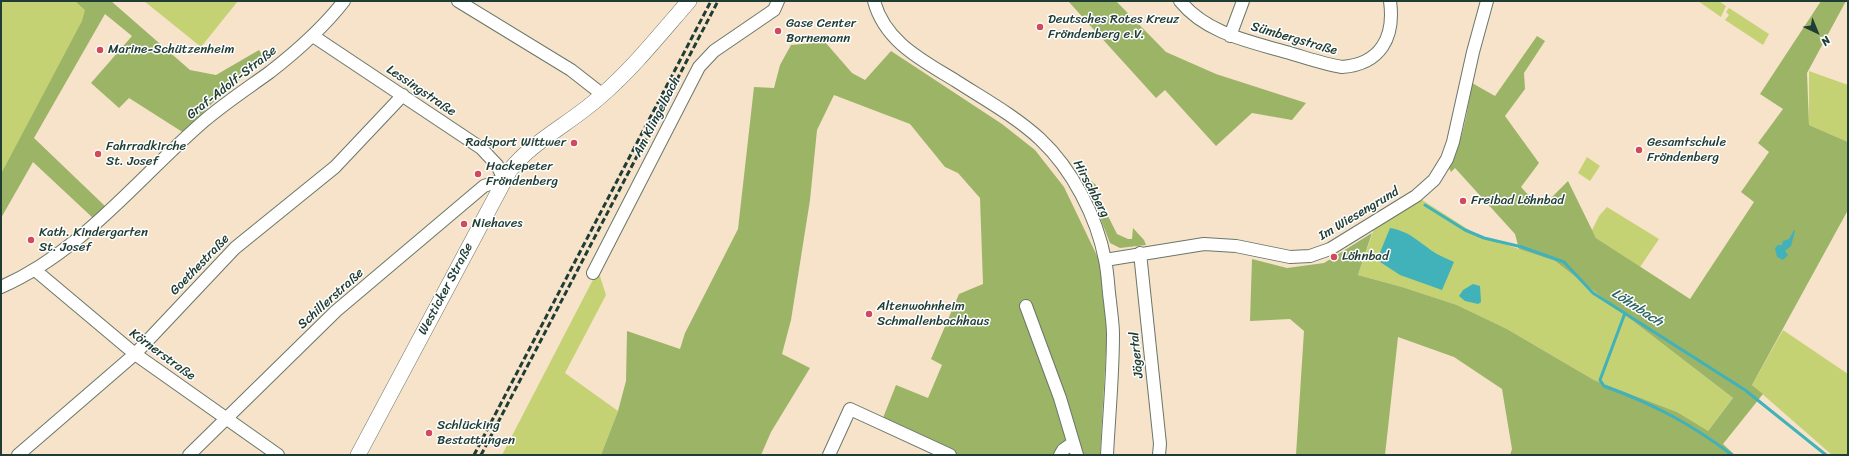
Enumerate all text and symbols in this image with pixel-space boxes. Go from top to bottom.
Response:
place label: Deutsches Rotes Kreuz Fröndenberg e.V. [1048,12,1179,43]
north arrow [1797,12,1837,52]
place label: Gase Center Bornemann [786,16,856,47]
street label: Sümbergstraße [1249,19,1339,59]
marker: Deutsches Rotes Kreuz Fröndenberg e.V. [1035,22,1045,32]
marker: Gase Center Bornemann [773,26,783,36]
text: N [1816,32,1835,50]
place label: Marine-Schützenheim [108,42,234,58]
street label: Graf-Adolf-Straße [184,43,280,123]
marker: Marine-Schützenheim [95,45,105,55]
street label: Lessingstraße [383,62,459,120]
street label: Am Klingelbach [630,74,684,160]
place label: Radsport Wittwer [466,135,566,151]
place label: Gesamtschule Fröndenberg [1647,135,1726,166]
marker: Radsport Wittwer [569,138,579,148]
place label: Fahrradkirche St. Josef [106,139,186,170]
marker: Gesamtschule Fröndenberg [1634,145,1644,155]
marker: Fahrradkirche St. Josef [93,149,103,159]
street label: Hirschberg [1069,158,1113,220]
place label: Hackepeter Fröndenberg [486,159,558,190]
marker: Hackepeter Fröndenberg [473,169,483,179]
street label: Im Wiesengrund [1316,184,1402,244]
place label: Freibad Löhnbad [1471,193,1564,209]
marker: Freibad Löhnbad [1458,196,1468,206]
place label: Niehaves [472,216,523,232]
marker: Niehaves [459,219,469,229]
place label: Kath. Kindergarten St. Josef [39,225,148,256]
street label: Goethestraße [167,231,233,299]
marker: Kath. Kindergarten St. Josef [26,235,36,245]
street label: Westicker Straße [415,240,477,338]
place label: Löhnbad [1342,249,1389,265]
marker: Löhnbad [1329,252,1339,262]
street label: Schillerstraße [295,265,367,333]
water label: Löhnbach [1608,285,1666,331]
place label: Altenwohnheim Schmallenbachhaus [877,299,989,330]
marker: Altenwohnheim Schmallenbachhaus [864,309,874,319]
street label: Körnerstraße [126,326,198,384]
street label: Jägertal [1127,331,1147,379]
place label: Schlücking Bestattungen [437,418,515,449]
marker: Schlücking Bestattungen [424,428,434,438]

